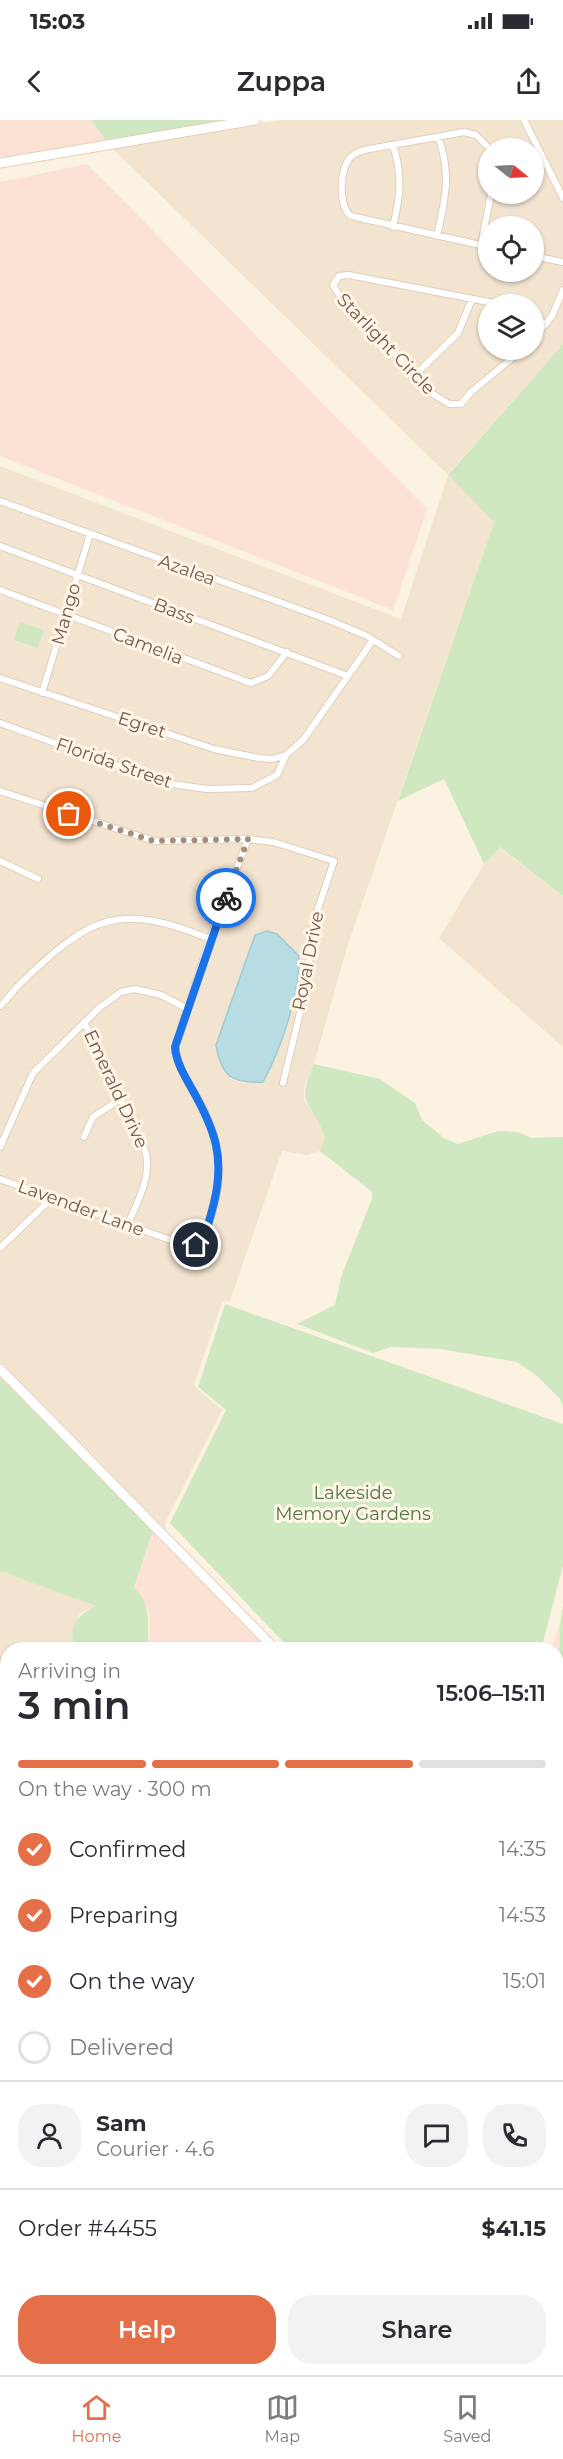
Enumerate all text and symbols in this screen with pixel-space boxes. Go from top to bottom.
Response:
text: 15:03 [30,8,85,35]
icon: back [18,65,51,98]
text: Zuppa [237,65,326,98]
icon: share [512,65,545,98]
north arrow [478,138,544,204]
map controls [478,138,544,360]
button: locate [478,216,544,282]
street label: Starlight Circle [332,289,440,399]
button: layers [478,294,544,360]
street label: Azalea [156,550,218,590]
street label: Mango [47,580,85,648]
street label: Bass [151,593,198,629]
street label: Camelia [110,623,186,669]
street label: Egret [115,707,169,743]
street label: Florida Street [53,733,175,793]
pin [43,788,94,839]
icon: bag [52,797,85,830]
courier [196,868,256,928]
icon: bike [210,882,243,915]
street label: Royal Drive [288,909,328,1013]
street label: Emerald Drive [79,1026,153,1152]
street label: Lavender Lane [15,1175,147,1241]
pin [170,1219,221,1270]
icon: home [179,1228,212,1261]
park label: Lakeside Memory Gardens [275,1482,431,1525]
text: Arriving in [18,1659,121,1683]
text: 15:06–15:11 [437,1680,546,1707]
text: 3 min [18,1681,131,1729]
text: On the way · 300 m [18,1777,212,1801]
icon: check [18,1833,51,1866]
text: Confirmed [69,1836,186,1863]
text: 14:35 [499,1837,546,1861]
icon: check [18,1899,51,1932]
text: Preparing [69,1902,178,1929]
text: 14:53 [499,1903,546,1927]
icon: check [18,1965,51,1998]
text: On the way [69,1968,194,1995]
text: 15:01 [503,1969,546,1993]
text: Delivered [69,2034,174,2061]
button: person [18,2104,81,2167]
button: chat [405,2104,468,2167]
button: phone [483,2104,546,2167]
text: Sam [96,2110,147,2137]
text: Courier · 4.6 [96,2137,214,2161]
text: Order #4455 [18,2215,157,2242]
text: $41.15 [481,2215,546,2242]
button: Help [18,2295,276,2364]
button: Share [288,2295,546,2364]
tab: Home [72,2391,121,2446]
tab: Map [265,2391,300,2446]
tab: Saved [443,2391,491,2446]

